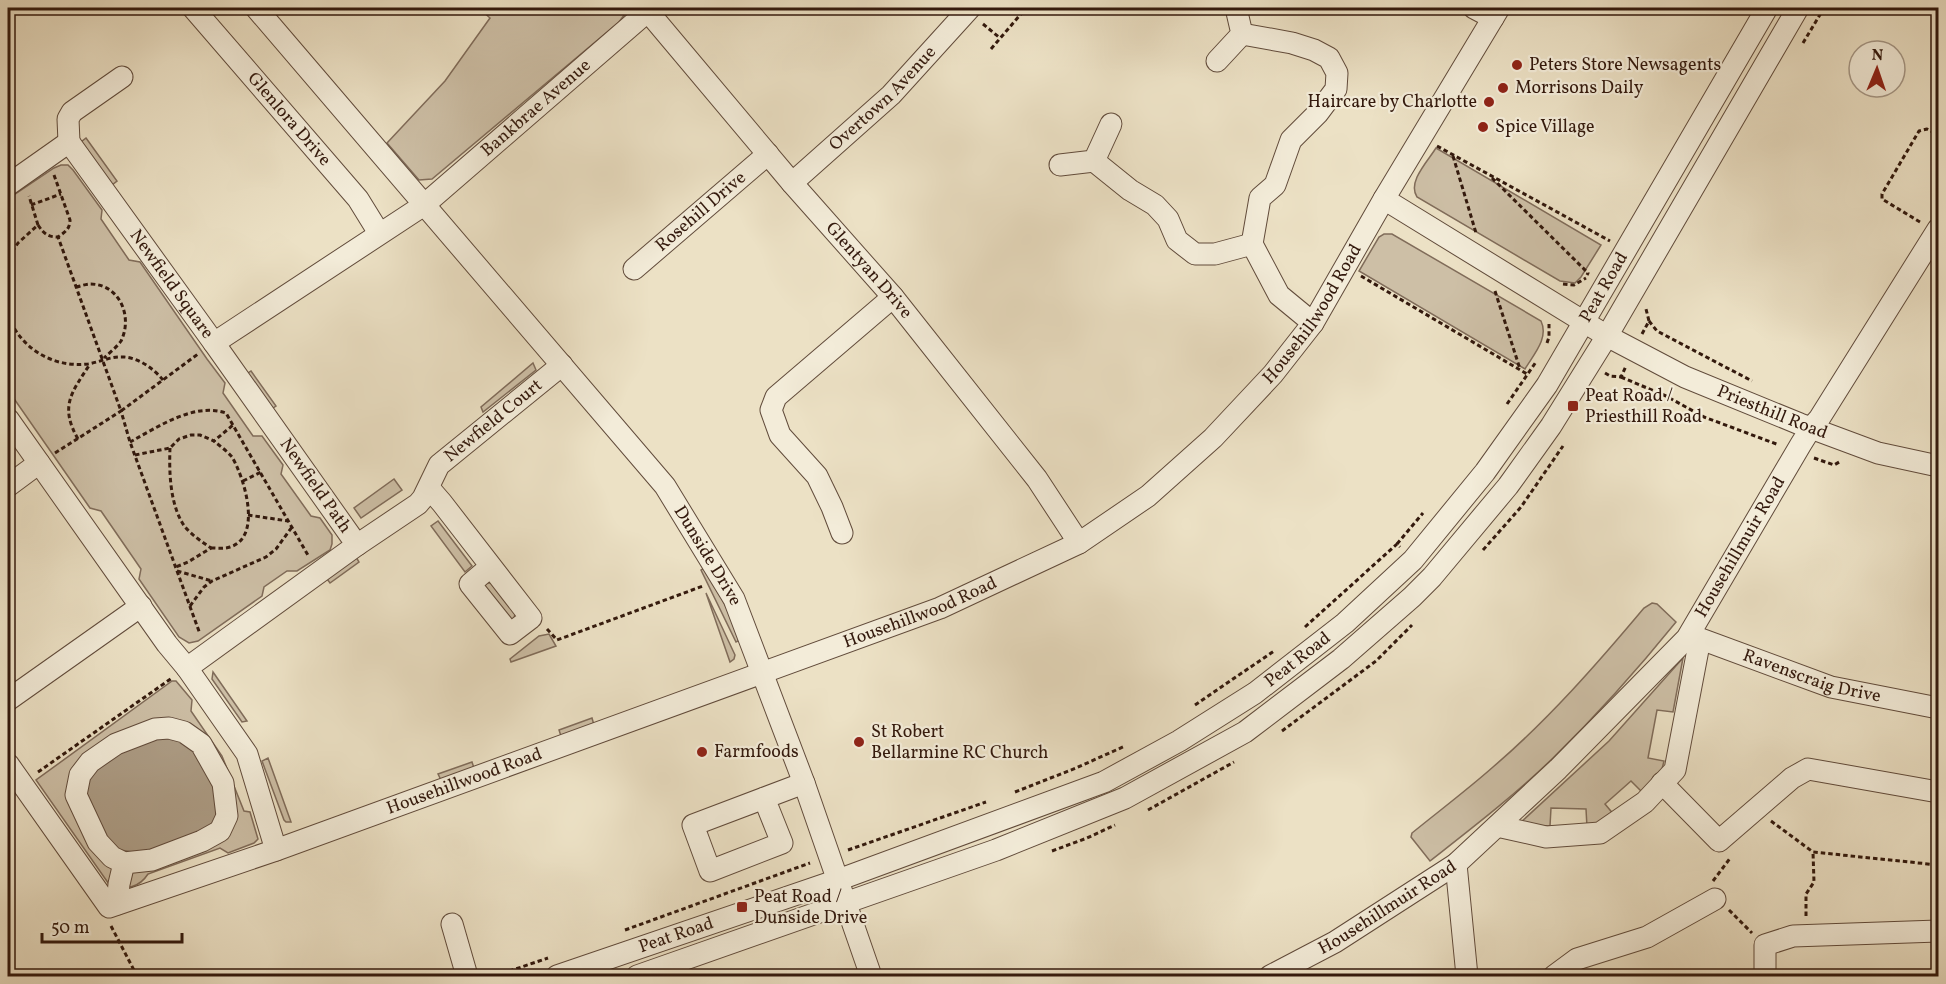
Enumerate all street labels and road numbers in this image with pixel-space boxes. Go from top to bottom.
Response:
street label: Overtown Avenue [824,41,942,157]
street label: Bankbrae Avenue [476,53,596,163]
street label: Glenlora Drive [241,67,337,172]
street label: Rosehill Drive [650,166,752,258]
street label: Glentyan Drive [820,216,918,324]
street label: Newfield Square [124,224,220,344]
street label: Househillwood Road [1257,239,1368,390]
street label: Peat Road [1573,247,1634,327]
street label: Newfield Court [439,373,548,468]
street label: Priesthill Road [1713,379,1831,446]
street label: Newfield Path [273,433,357,539]
street label: Househillmuir Road [1689,472,1792,622]
street label: Dunside Drive [667,501,748,609]
street label: Househillwood Road [840,571,1001,655]
street label: Peat Road [1259,626,1336,694]
street label: Ravenscraig Drive [1739,643,1883,709]
street label: Househillwood Road [383,742,546,821]
street label: Househillmuir Road [1314,854,1462,961]
street label: Peat Road [635,911,717,960]

